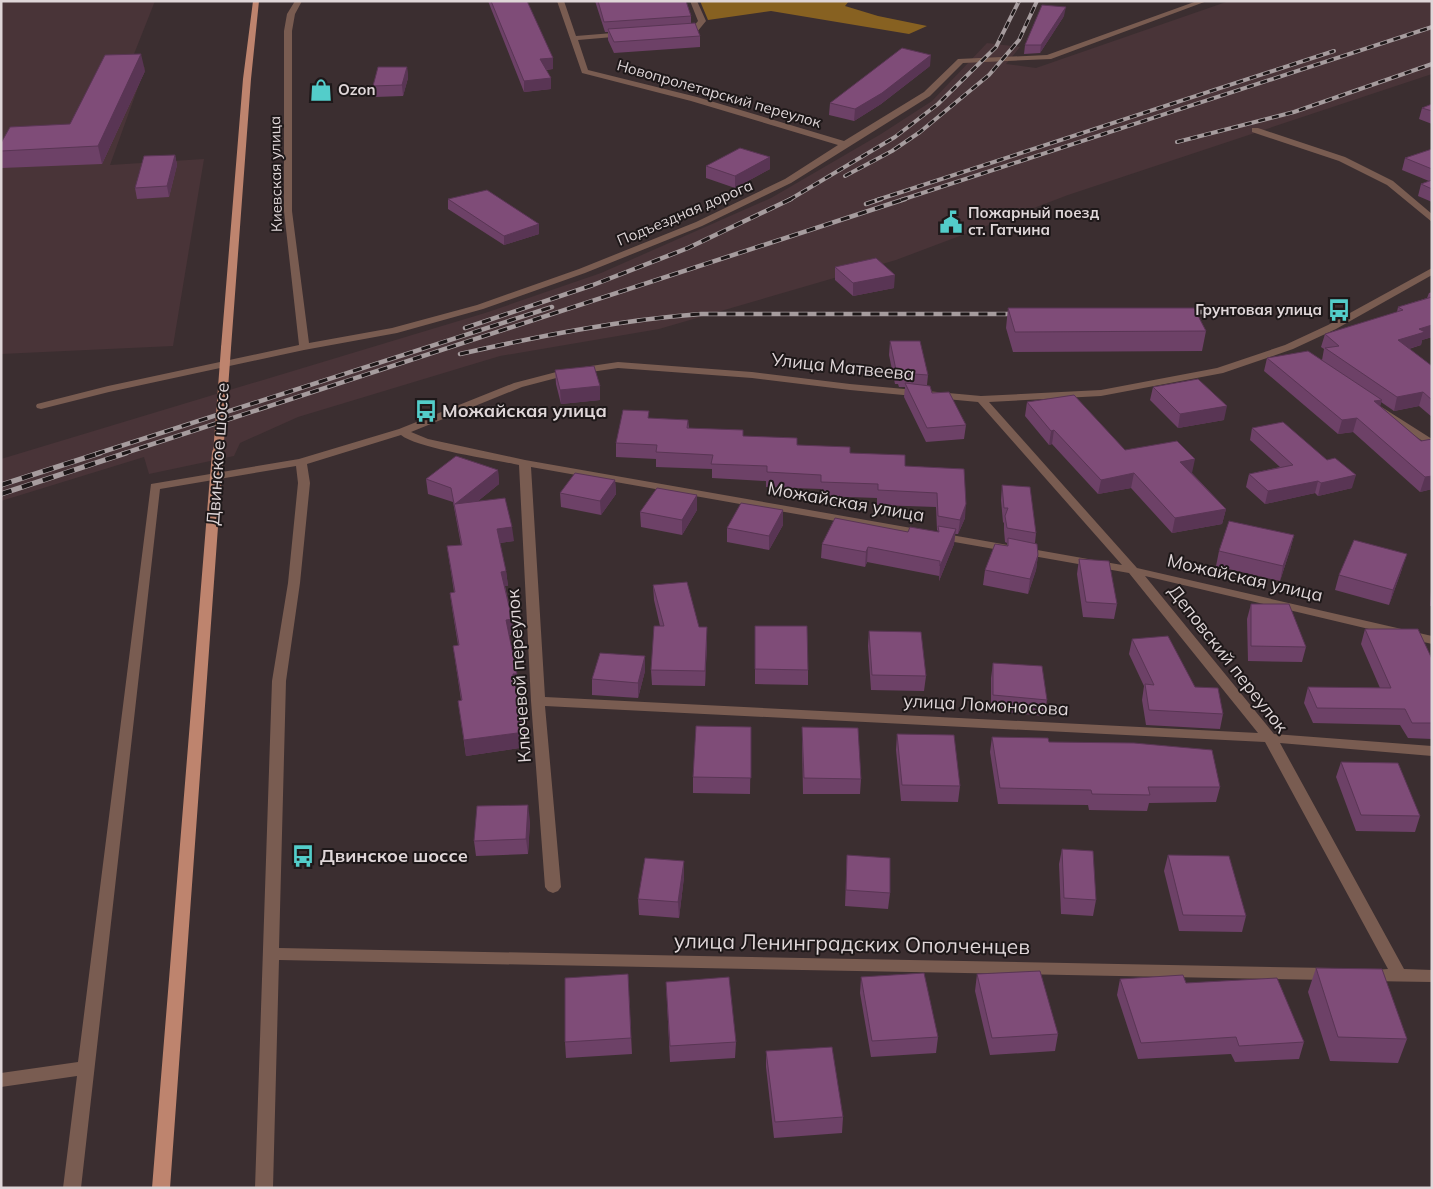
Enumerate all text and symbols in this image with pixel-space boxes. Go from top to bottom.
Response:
street label: Новопролетарский переулок [615,55,824,132]
shop icon: Ozon [308,77,334,103]
place label: Ozon [338,80,375,99]
street label: Киевская улица [265,116,286,232]
street label: Подъездная дорога [614,175,756,250]
place label: Пожарный поезд ст. Гатчина [968,203,1100,239]
public building icon: Пожарный поезд ст. Гатчина [938,209,964,235]
bus stop icon: Грунтовая улица [1326,297,1352,323]
place label: Грунтовая улица [1195,300,1322,319]
street label: Улица Матвеева [769,347,916,385]
street label: Двинское шоссе [201,382,234,526]
bus stop icon: Можайская улица [413,398,439,424]
place label: Можайская улица [442,399,607,422]
street label: Можайская улица [766,476,926,527]
street label: Можайская улица [1165,548,1325,607]
street label: Деповский переулок [1163,580,1294,738]
street label: Ключевой переулок [501,588,536,764]
street label: улица Ломоносова [903,689,1069,720]
bus stop icon: Двинское шоссе [290,843,316,869]
place label: Двинское шоссе [320,844,468,867]
street label: улица Ленинградских Ополченцев [674,927,1030,959]

